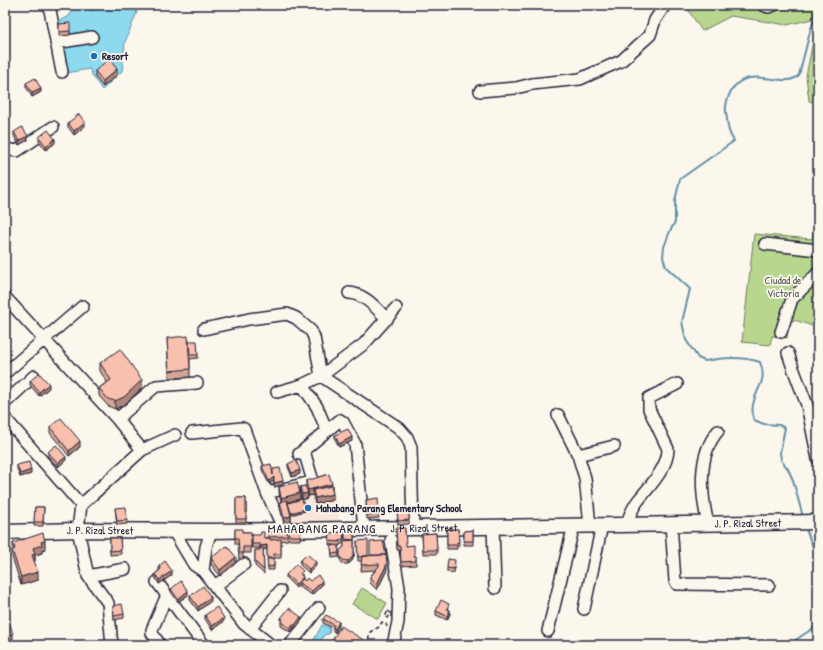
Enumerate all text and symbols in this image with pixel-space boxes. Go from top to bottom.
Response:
place label: Resort [102,49,129,63]
marker: Resort [89,51,99,61]
park label: Ciudad de Victoria [765,273,802,300]
place label: Mahabang Parang Elementary School [316,501,463,516]
marker: Mahabang Parang Elementary School [303,503,313,513]
street label: J. P. Rizal Street [714,516,782,531]
district label: MAHABANG PARANG [268,519,376,537]
street label: J. P. Rizal Street [390,520,458,535]
street label: J. P. Rizal Street [66,523,134,537]

